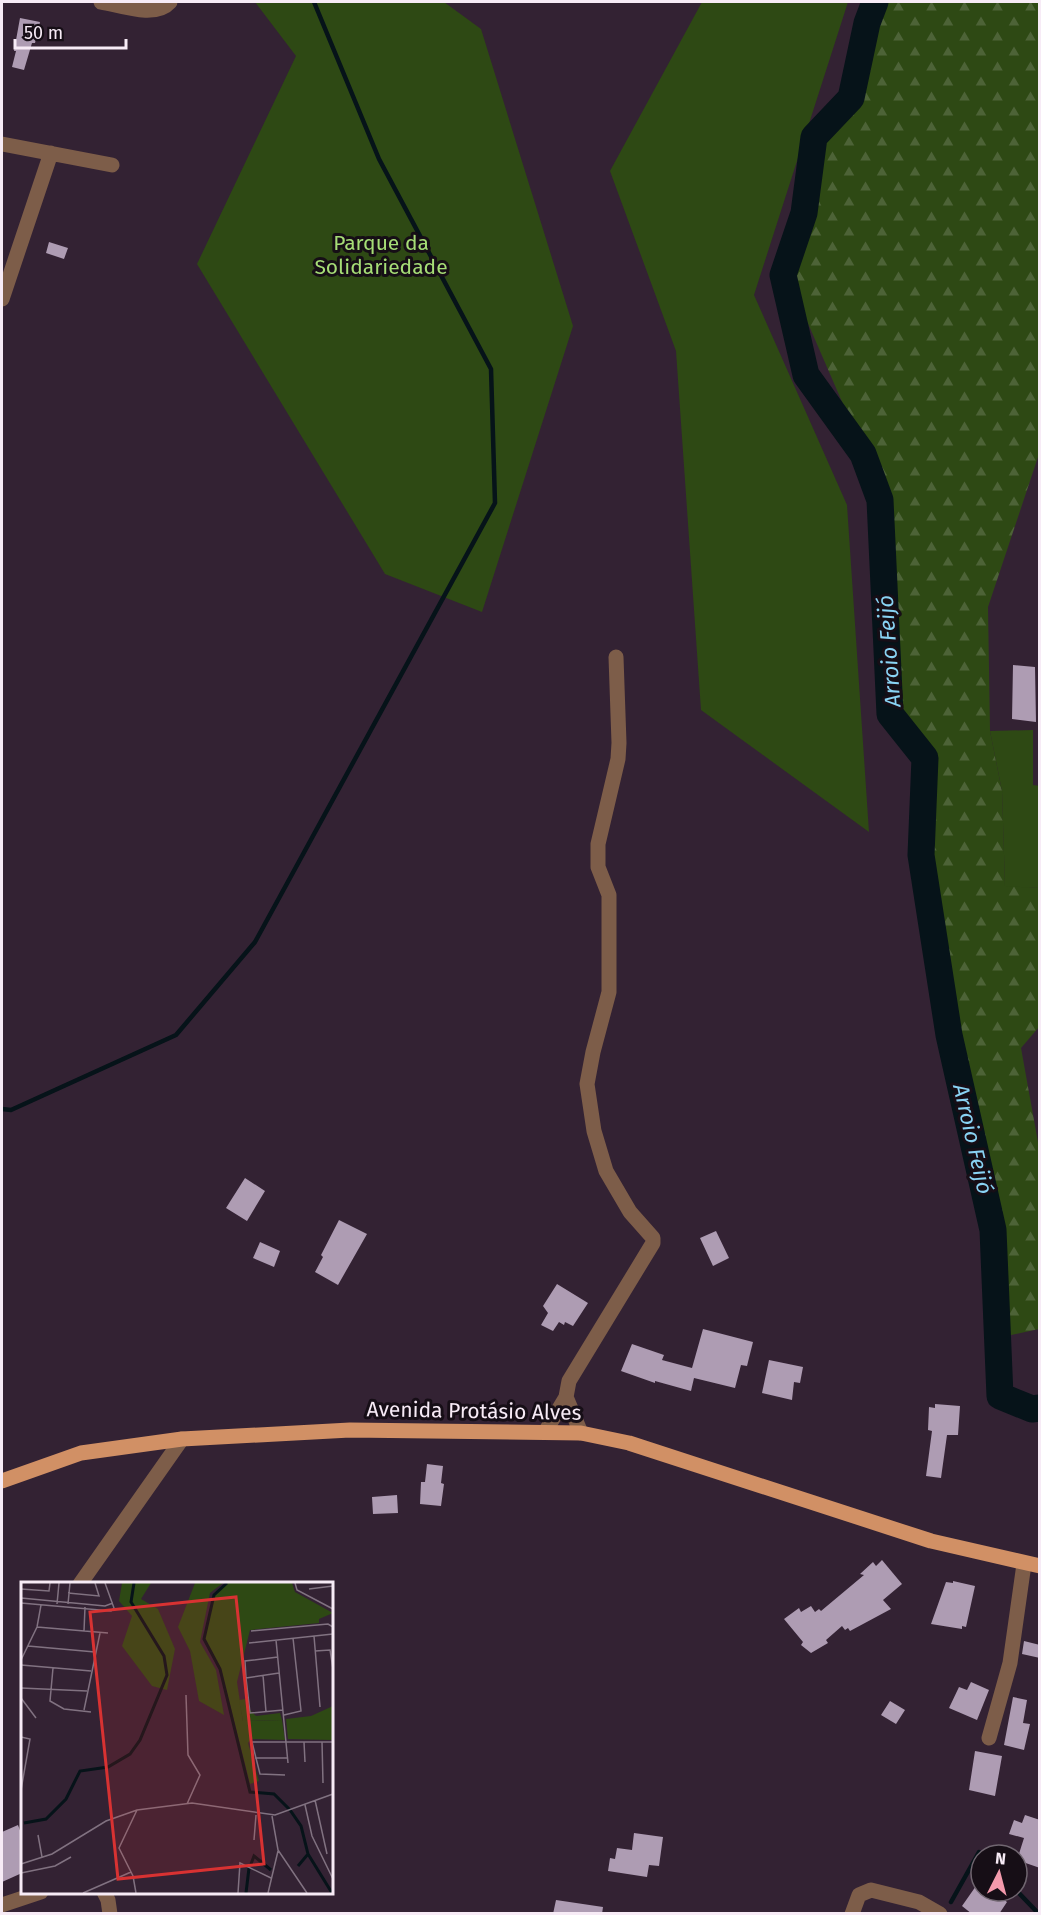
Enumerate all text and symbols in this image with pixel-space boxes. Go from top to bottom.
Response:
scale bar [15,12,126,50]
text: 50 m [24,22,63,44]
park label: Parque da Solidariedade [314,230,448,280]
water label: Arroio Feijó [872,594,906,709]
water label: Arroio Feijó [947,1080,999,1197]
street label: Avenida Protásio Alves [366,1396,582,1426]
inset map [21,1582,333,1894]
north arrow [969,1843,1029,1903]
text: N [994,1849,1007,1869]

